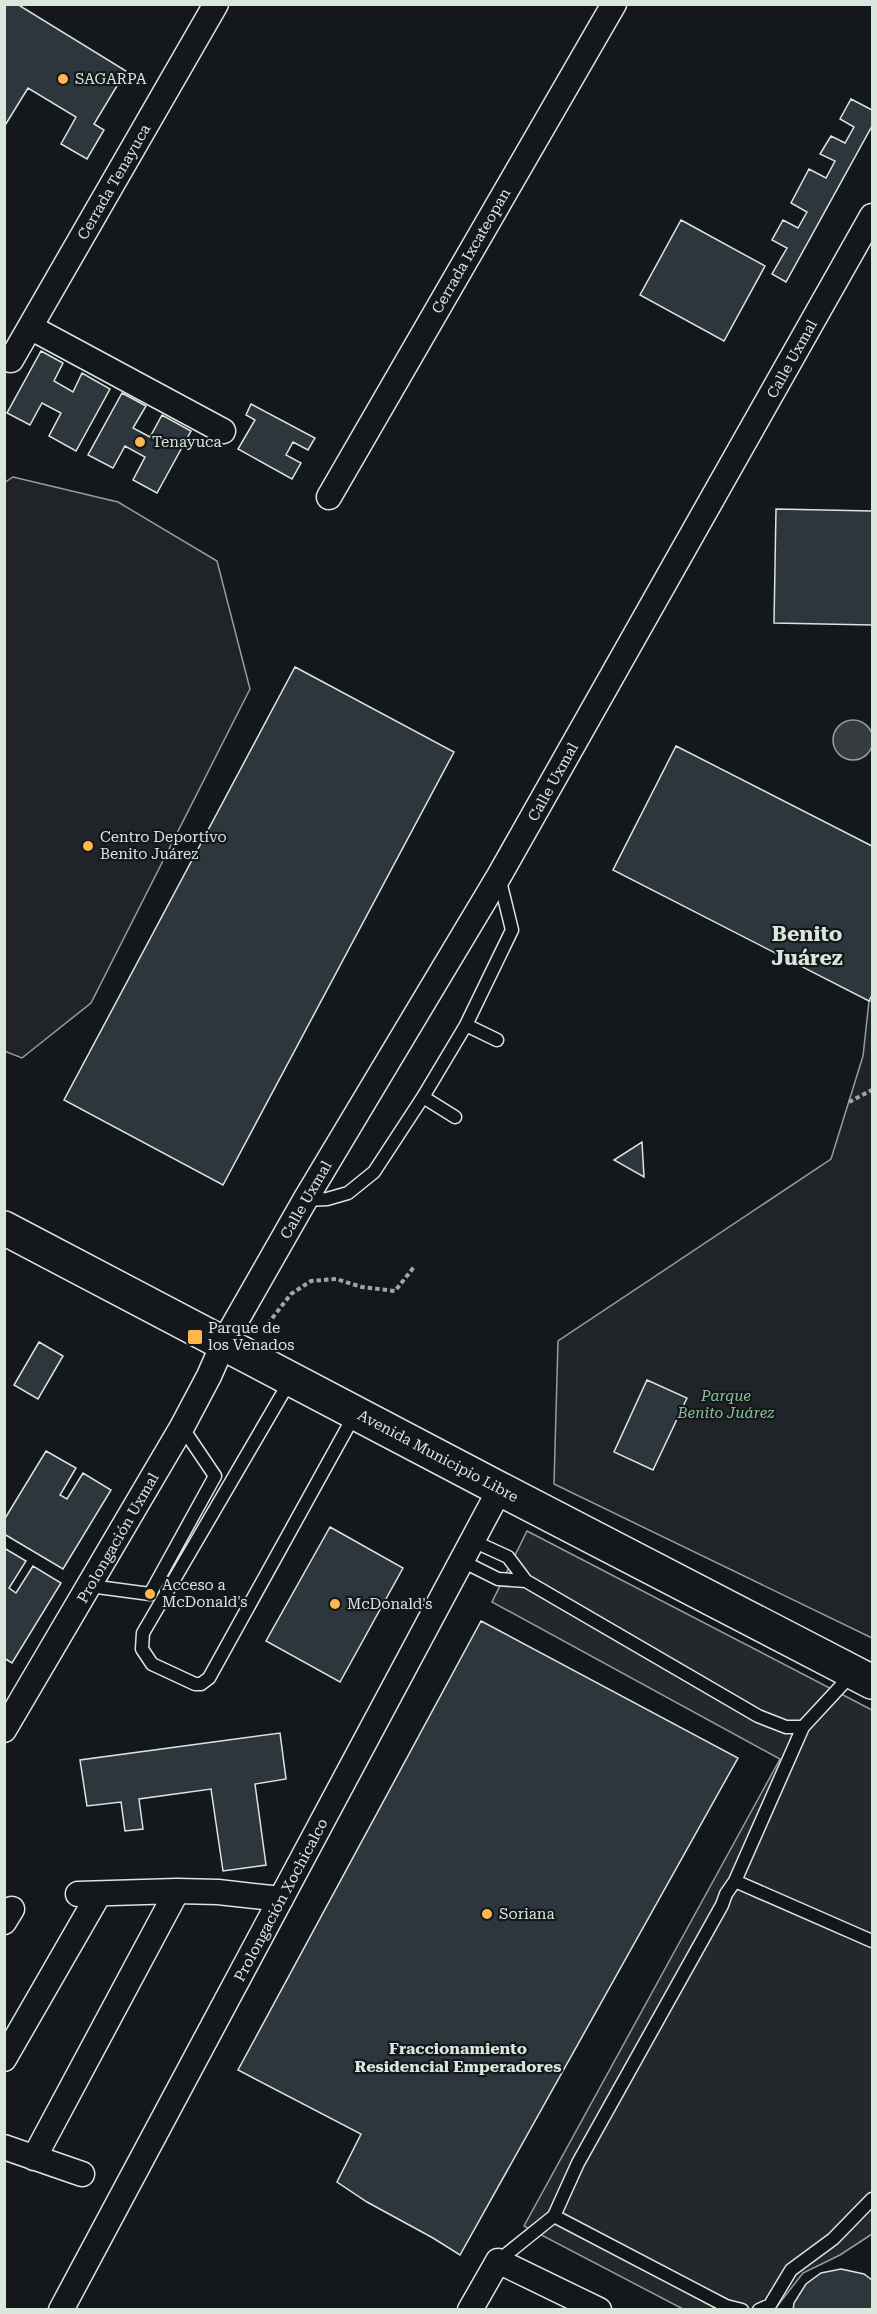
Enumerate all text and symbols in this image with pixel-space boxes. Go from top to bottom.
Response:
place label: SAGARPA [75,70,147,88]
marker: SAGARPA [56,72,70,86]
street label: Cerrada Tenayuca [74,121,154,243]
street label: Cerrada Ixcateopan [428,185,514,317]
street label: Calle Uxmal [763,316,821,401]
place label: Tenayuca [152,433,222,451]
marker: Tenayuca [133,435,147,449]
street label: Calle Uxmal [524,739,582,824]
place label: Centro Deportivo Benito Juárez [100,828,227,863]
marker: Centro Deportivo Benito Juárez [81,839,95,853]
district label: Benito Juárez [771,922,843,970]
street label: Calle Uxmal [276,1158,336,1242]
place label: Parque de los Venados [208,1319,294,1354]
marker: Parque de los Venados [186,1328,204,1346]
park label: Parque Benito Juárez [676,1387,775,1422]
street label: Avenida Municipio Libre [355,1406,521,1506]
street label: Prolongación Uxmal [73,1469,163,1606]
place label: Acceso a McDonald's [162,1576,248,1611]
marker: Acceso a McDonald's [143,1587,157,1601]
place label: McDonald's [347,1595,433,1613]
marker: McDonald's [328,1597,342,1611]
street label: Prolongación Xochicalco [230,1815,332,1985]
place label: Soriana [499,1905,555,1923]
marker: Soriana [480,1907,494,1921]
district label: Fraccionamiento Residencial Emperadores [355,2039,561,2076]

